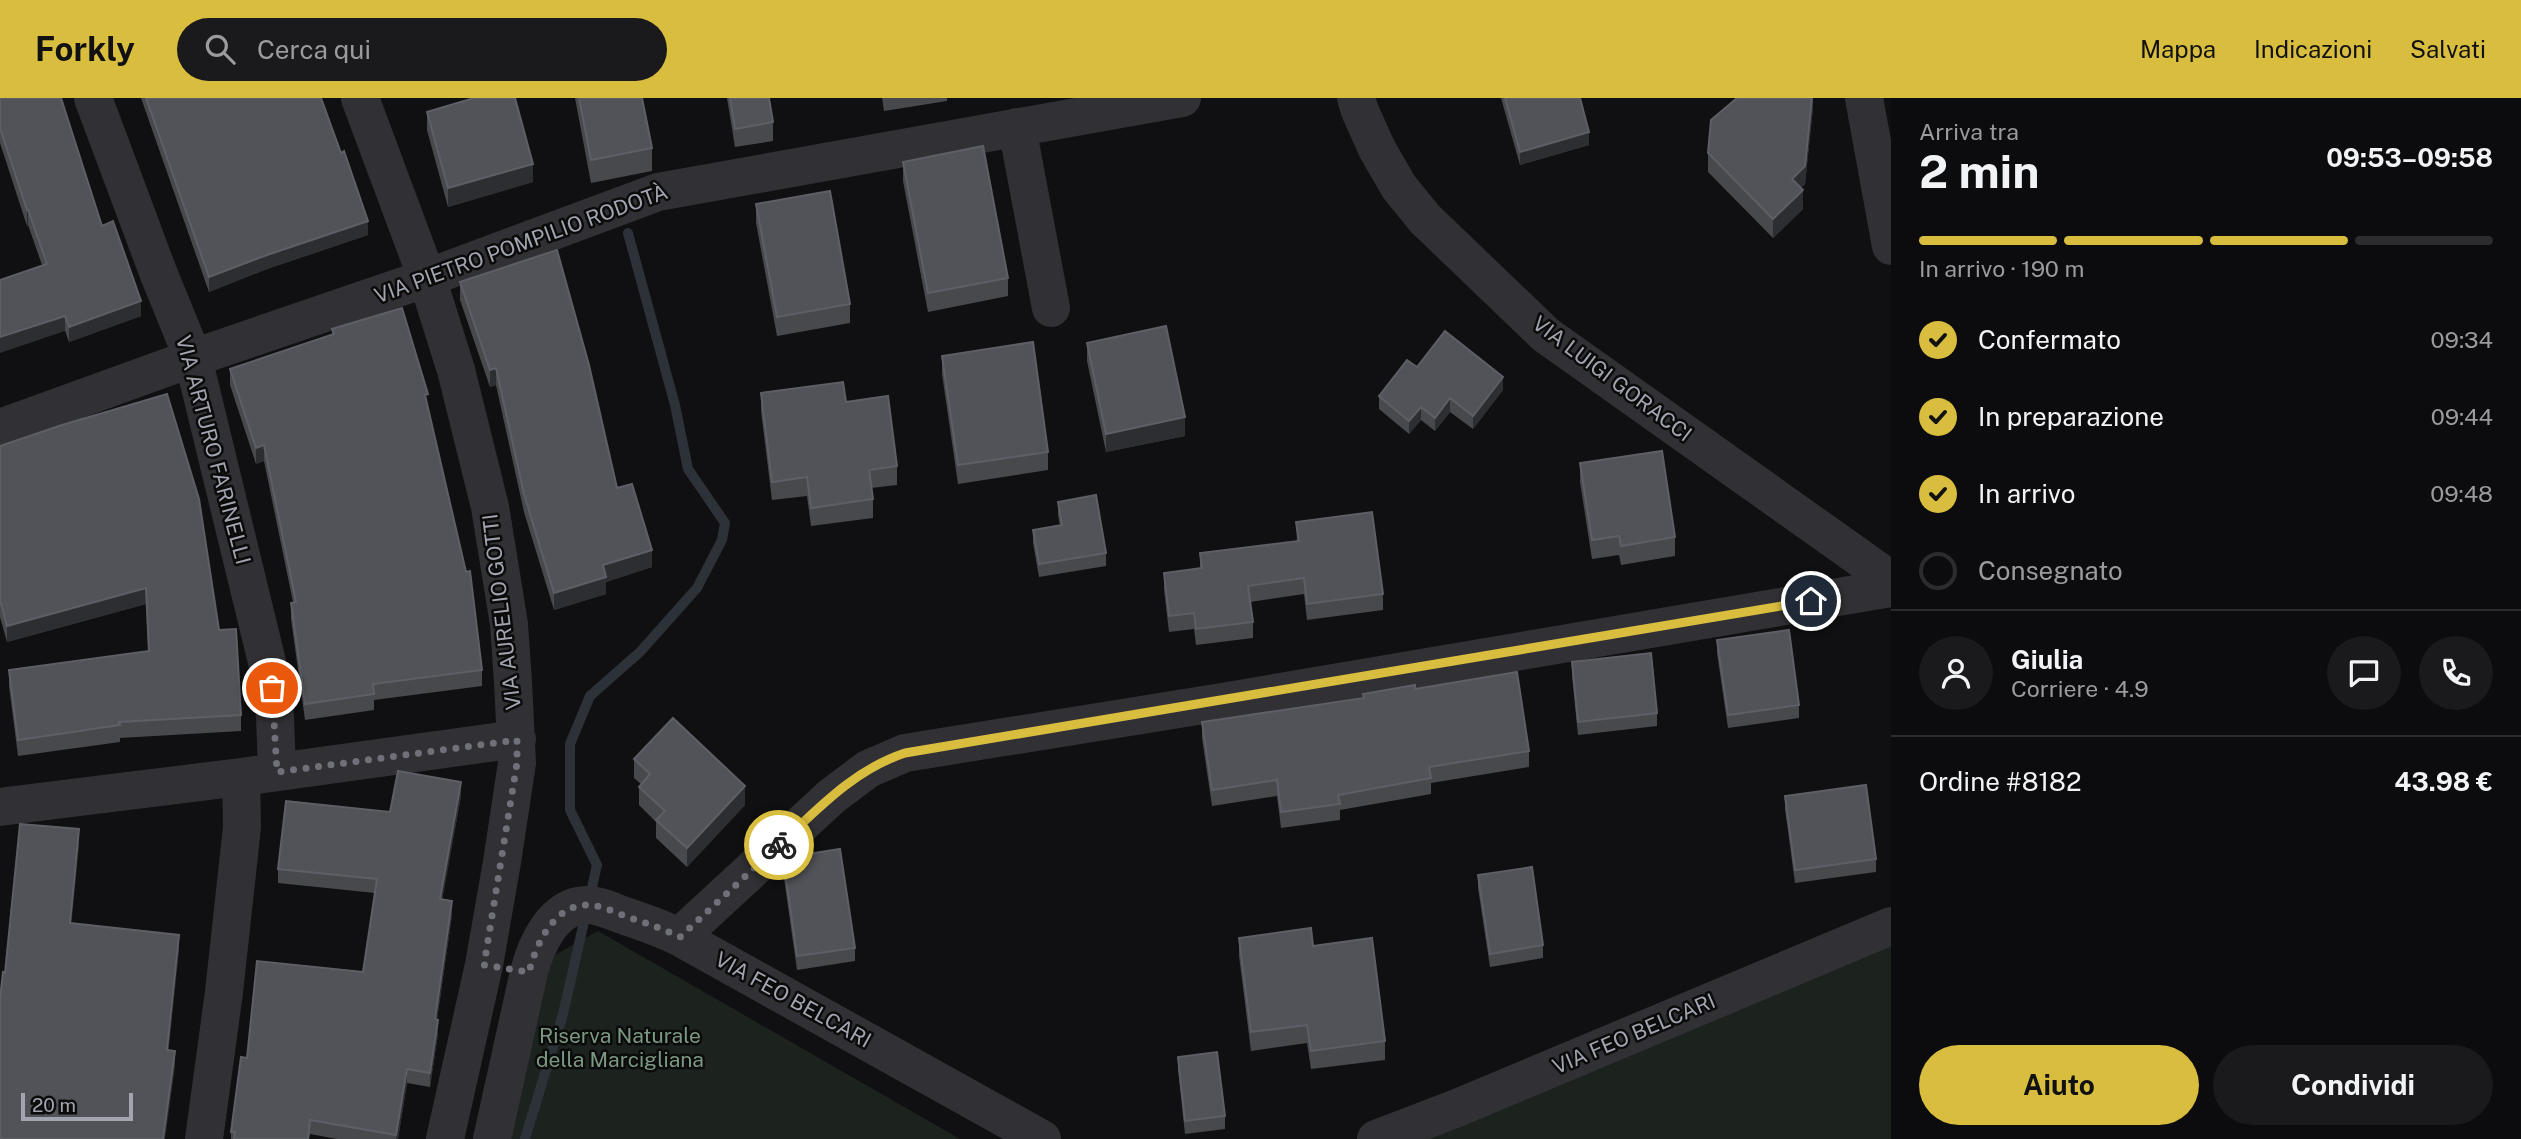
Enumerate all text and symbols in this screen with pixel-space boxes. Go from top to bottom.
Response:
search box [177,18,667,81]
text: Forkly [35,30,135,68]
icon: search [201,30,239,68]
text: Cerca qui [257,34,371,65]
text: Mappa [2140,35,2216,63]
text: Indicazioni [2254,35,2372,63]
text: Salvati [2410,35,2486,63]
text: Arriva tra [1919,118,2019,145]
text: 09:53–09:58 [2326,142,2493,173]
text: 2 min [1919,144,2039,198]
street label: VIA PIETRO POMPILIO RODOTÀ [371,179,671,308]
text: In arrivo · 190 m [1919,255,2084,282]
street label: VIA LUIGI GORACCI [1528,311,1697,447]
icon: check [1919,321,1957,359]
text: Confermato [1978,324,2121,355]
text: 09:34 [2431,326,2493,353]
street label: VIA ARTURO FARINELLI [171,333,256,567]
icon: check [1919,398,1957,436]
text: In preparazione [1978,401,2164,432]
text: 09:44 [2431,403,2493,430]
icon: check [1919,475,1957,513]
text: In arrivo [1978,478,2075,509]
text: 09:48 [2430,480,2493,507]
street label: VIA AURELIO GOTTI [477,513,526,712]
text: Consegnato [1978,555,2123,586]
pin [1781,571,1841,631]
icon: home [1792,582,1830,620]
button: person [1919,636,1993,710]
button: chat [2327,636,2401,710]
button: phone [2419,636,2493,710]
text: Giulia [2011,644,2083,675]
pin [242,658,302,718]
icon: bag [253,669,291,707]
text: Corriere · 4.9 [2011,675,2149,702]
text: Ordine #8182 [1919,766,2081,797]
text: 43.98 € [2394,766,2493,797]
courier [744,810,814,880]
icon: bike [760,826,798,864]
street label: VIA FEO BELCARI [711,946,876,1053]
street label: VIA FEO BELCARI [1549,988,1719,1079]
park label: Riserva Naturale della Marcigliana [536,1023,704,1072]
button: Aiuto [1919,1045,2199,1125]
button: Condividi [2213,1045,2493,1125]
scale bar [21,1090,133,1122]
text: 20 m [32,1094,76,1116]

